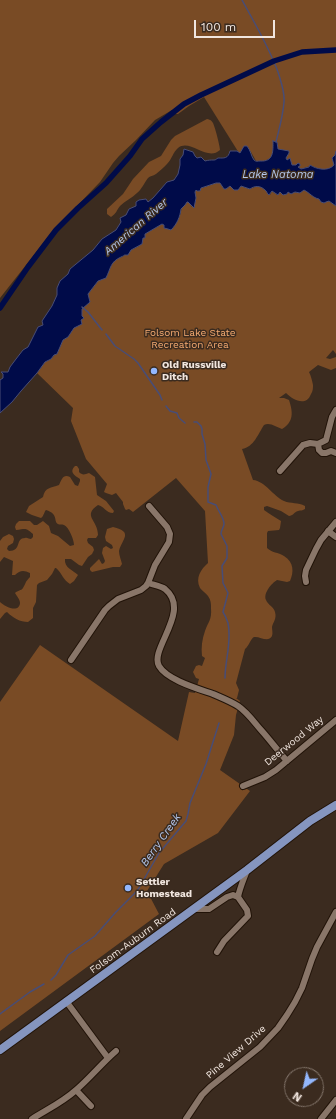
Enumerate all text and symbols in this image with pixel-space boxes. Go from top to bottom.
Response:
scale bar [196,12,277,38]
text: 100 m [201,20,236,34]
water label: Lake Natoma [242,168,314,182]
water label: American River [102,196,170,258]
park label: Folsom Lake State Recreation Area [144,327,236,350]
place label: Old Russville Ditch [162,359,226,382]
marker: Old Russville Ditch [149,366,159,376]
street label: Deerwood Way [262,714,326,768]
water label: Berry Creek [138,811,184,869]
place label: Settler Homestead [136,876,192,900]
marker: Settler Homestead [123,883,133,893]
street label: Folsom-Auburn Road [88,906,178,976]
street label: Pine View Drive [204,1023,268,1081]
north arrow [284,1067,324,1107]
text: N [291,1089,305,1104]

